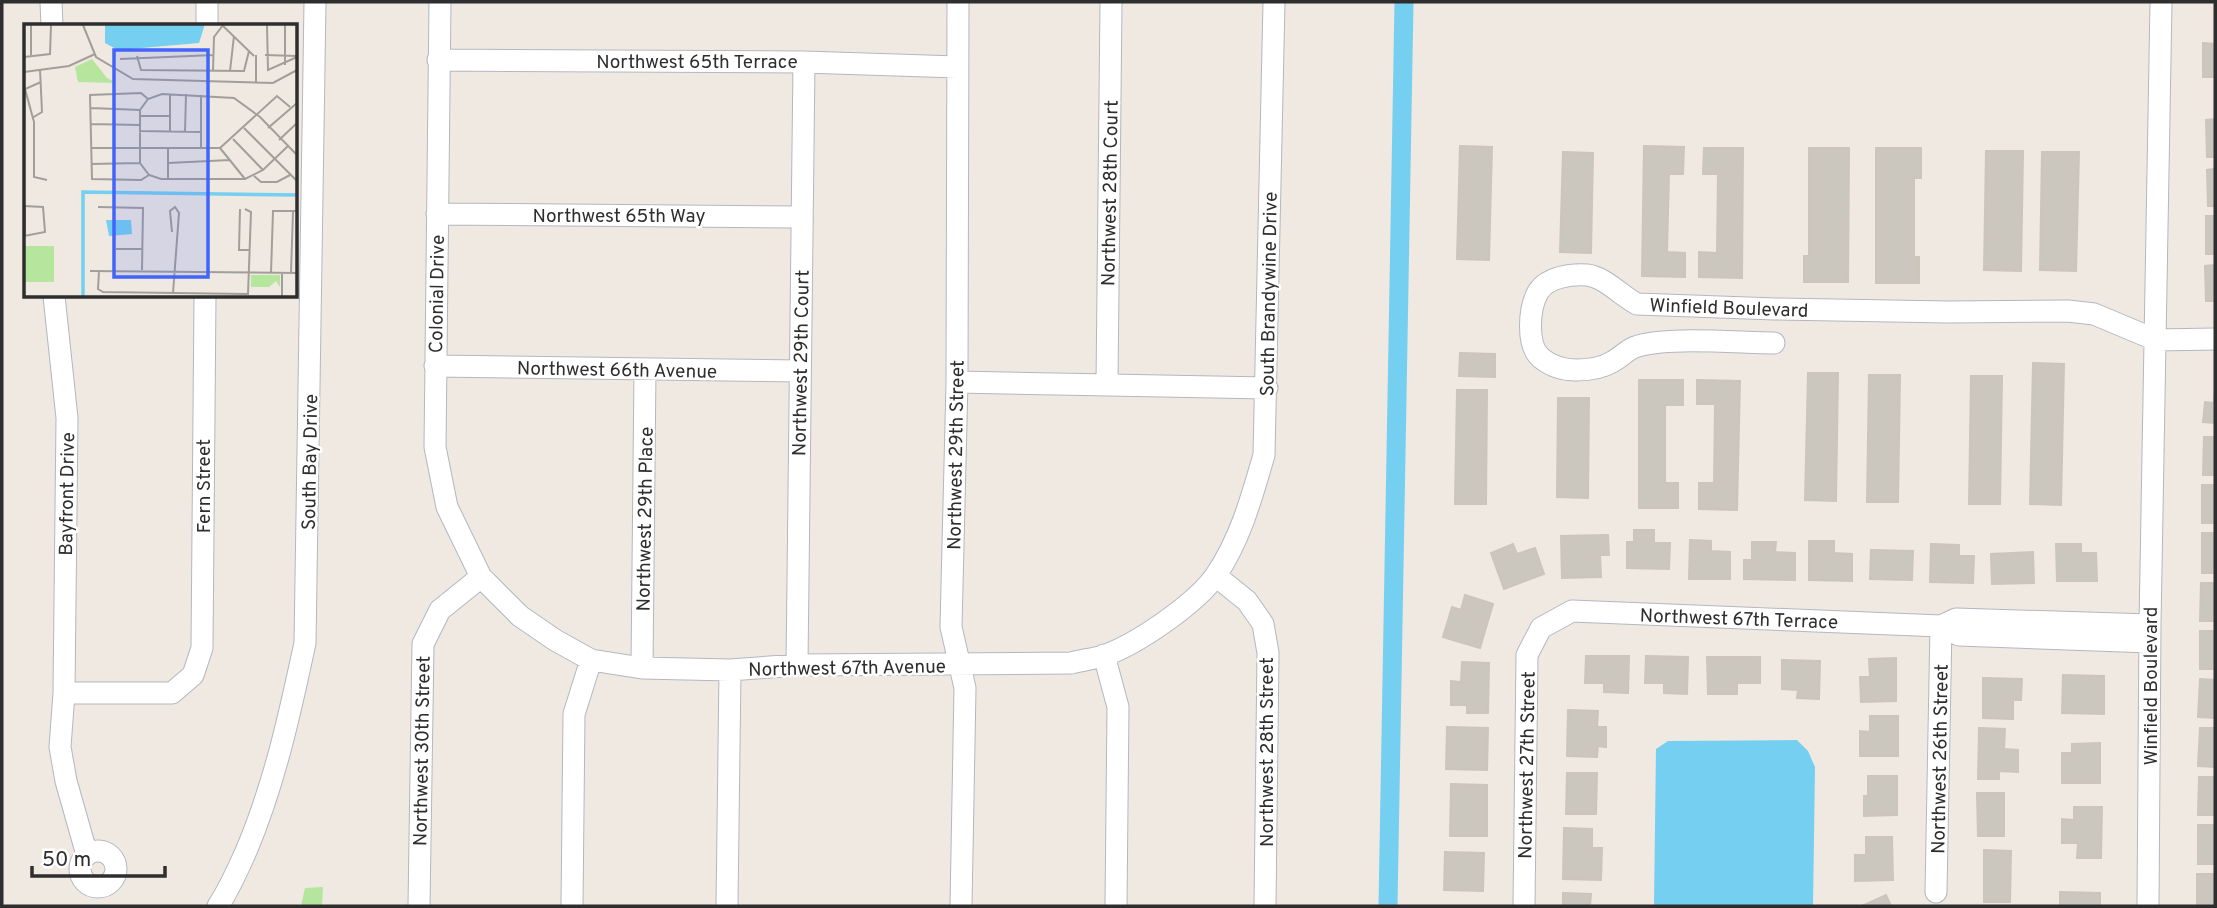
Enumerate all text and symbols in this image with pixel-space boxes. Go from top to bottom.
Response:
inset map [24,24,298,298]
street label: Northwest 65th Terrace [596,51,798,75]
street label: Northwest 28th Court [1097,100,1125,286]
street label: South Brandywine Drive [1256,191,1284,397]
street label: Northwest 65th Way [533,205,706,229]
street label: Colonial Drive [425,235,451,353]
street label: Northwest 29th Court [788,270,816,456]
street label: Winfield Boulevard [1649,294,1809,324]
street label: Northwest 66th Avenue [517,357,717,385]
street label: Northwest 29th Street [943,360,971,550]
street label: South Bay Drive [298,394,324,530]
street label: Northwest 29th Place [632,426,660,612]
street label: Bayfront Drive [55,432,81,556]
street label: Fern Street [193,439,217,533]
street label: Northwest 67th Terrace [1639,605,1839,635]
street label: Winfield Boulevard [2140,607,2164,765]
street label: Northwest 67th Avenue [748,655,946,683]
street label: Northwest 30th Street [409,656,437,846]
street label: Northwest 28th Street [1256,657,1280,847]
street label: Northwest 26th Street [1927,664,1955,854]
street label: Northwest 27th Street [1514,671,1542,859]
scale bar [32,834,164,878]
text: 50 m [42,847,91,874]

